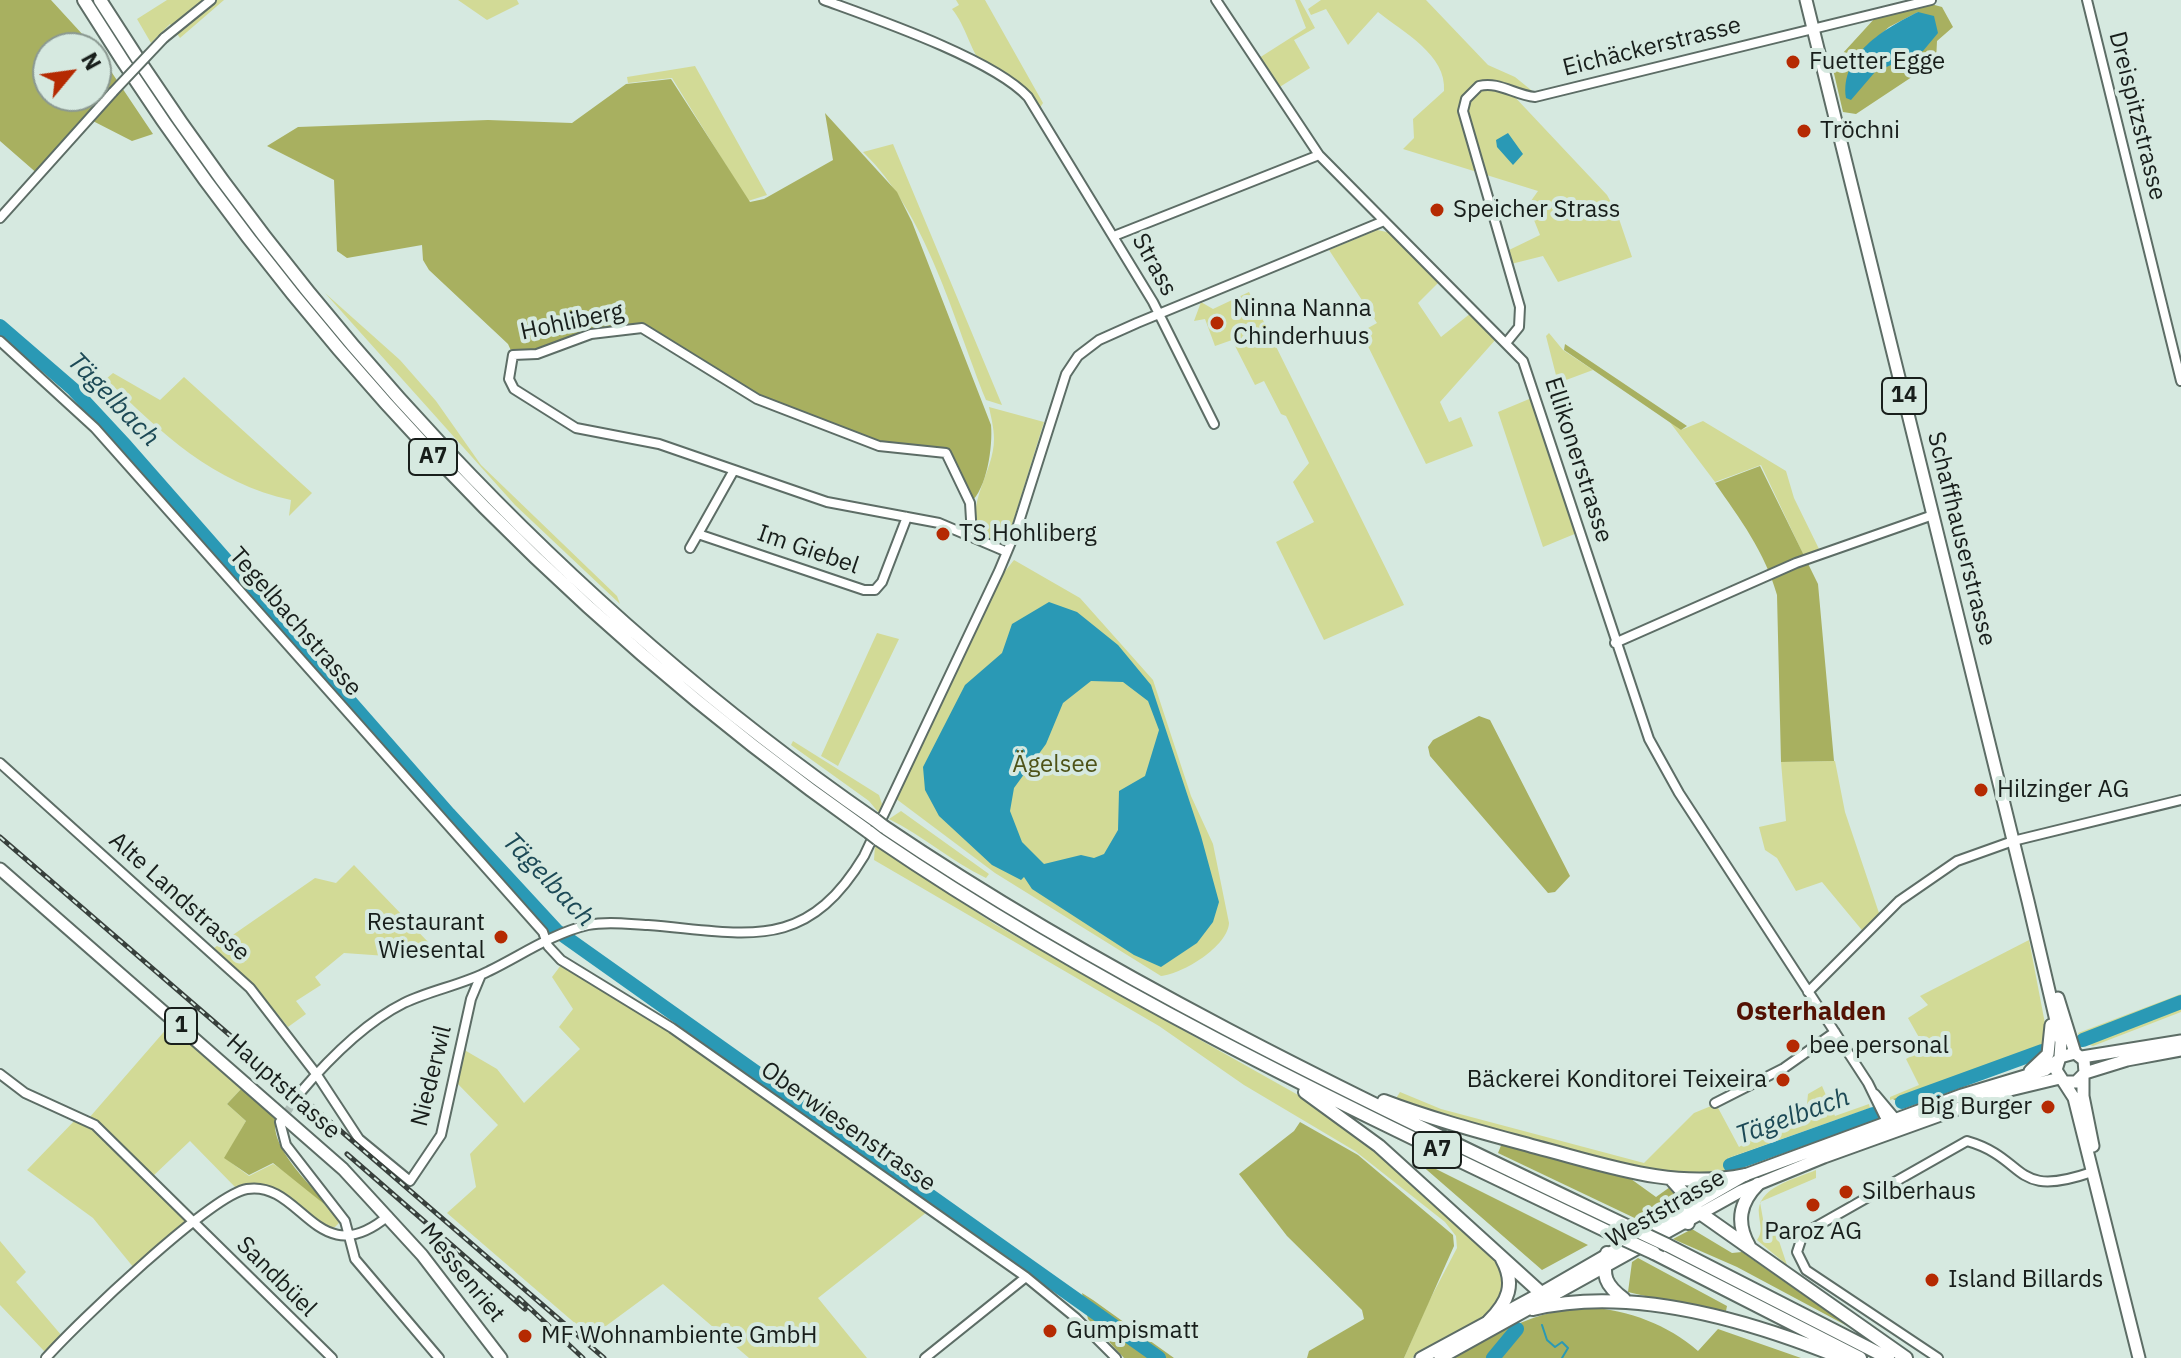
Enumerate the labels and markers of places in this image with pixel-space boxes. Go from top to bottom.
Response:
place label: Fuetter Egge [1809,48,1945,76]
marker: Fuetter Egge [1784,53,1802,71]
place label: Tröchni [1820,117,1900,145]
marker: Tröchni [1795,122,1813,140]
place label: Speicher Strass [1453,196,1621,224]
marker: Speicher Strass [1428,201,1446,219]
place label: Ninna Nanna Chinderhuus [1233,295,1372,351]
marker: Ninna Nanna Chinderhuus [1208,314,1226,332]
place label: TS Hohliberg [959,520,1097,548]
marker: TS Hohliberg [934,525,952,543]
place label: Hilzinger AG [1997,776,2129,804]
marker: Hilzinger AG [1972,781,1990,799]
place label: Restaurant Wiesental [367,909,485,965]
marker: Restaurant Wiesental [492,928,510,946]
place label: bee personal [1809,1032,1949,1060]
marker: bee personal [1784,1037,1802,1055]
place label: Bäckerei Konditorei Teixeira [1467,1066,1767,1094]
marker: Bäckerei Konditorei Teixeira [1774,1071,1792,1089]
place label: Big Burger [1920,1093,2032,1121]
marker: Big Burger [2039,1098,2057,1116]
place label: Silberhaus [1862,1178,1976,1206]
marker: Silberhaus [1837,1183,1855,1201]
marker: Paroz AG [1804,1196,1822,1214]
place label: Paroz AG [1764,1218,1862,1246]
place label: Island Billards [1948,1266,2104,1294]
marker: Island Billards [1923,1271,1941,1289]
place label: Gumpismatt [1066,1317,1199,1345]
place label: MF Wohnambiente GmbH [541,1322,817,1350]
marker: Gumpismatt [1041,1322,1059,1340]
marker: MF Wohnambiente GmbH [516,1327,534,1345]

